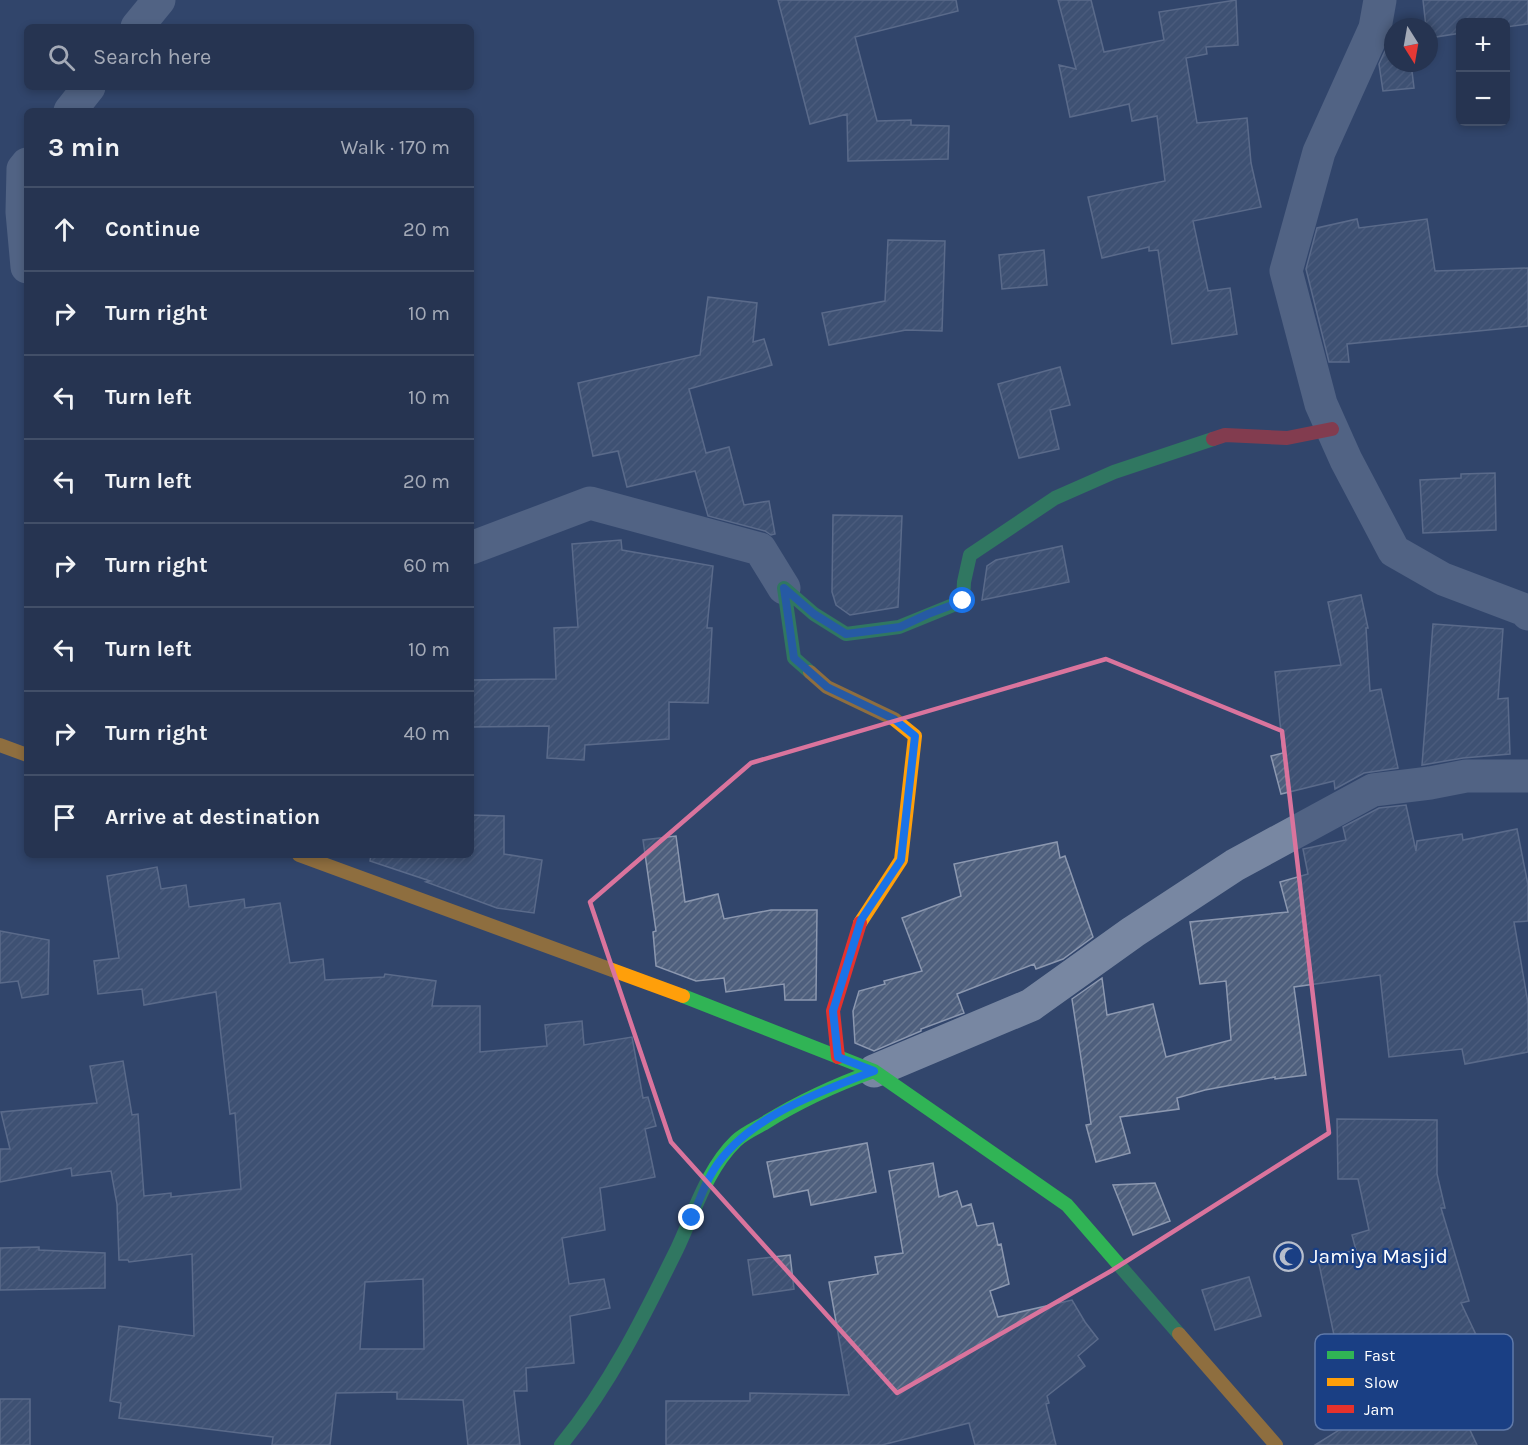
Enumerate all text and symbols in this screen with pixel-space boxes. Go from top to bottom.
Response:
north arrow [1384,18,1438,72]
map controls [1456,18,1510,126]
button: + [1456,18,1510,72]
search box [24,24,474,90]
icon: search [45,41,78,74]
text: Search here [93,44,211,70]
button: − [1456,72,1510,126]
text: 3 min [48,132,120,163]
text: Walk · 170 m [340,136,450,159]
icon: ahead [48,213,81,246]
text: Continue [105,216,200,242]
text: 20 m [403,218,450,241]
icon: right [48,297,81,330]
text: Turn right [105,300,208,326]
text: 10 m [408,302,450,325]
icon: left [48,381,81,414]
text: Turn left [105,384,192,410]
text: 10 m [408,386,450,409]
icon: left [48,465,81,498]
text: Turn left [105,468,192,494]
text: 20 m [403,470,450,493]
icon: right [48,549,81,582]
text: Turn right [105,552,208,578]
text: 60 m [403,554,450,577]
route start [949,587,975,613]
icon: left [48,633,81,666]
text: Turn left [105,636,192,662]
text: 10 m [408,638,450,661]
icon: right [48,717,81,750]
text: Turn right [105,720,208,746]
text: 40 m [404,722,450,745]
icon: arrive [48,801,81,834]
text: Arrive at destination [105,804,320,830]
route end [678,1204,704,1230]
mosque icon: Jamiya Masjid [1273,1240,1305,1272]
place label: Jamiya Masjid [1310,1244,1448,1268]
legend [1315,1334,1513,1430]
text: Fast [1364,1346,1395,1365]
text: Slow [1364,1373,1399,1392]
text: Jam [1364,1400,1394,1419]

